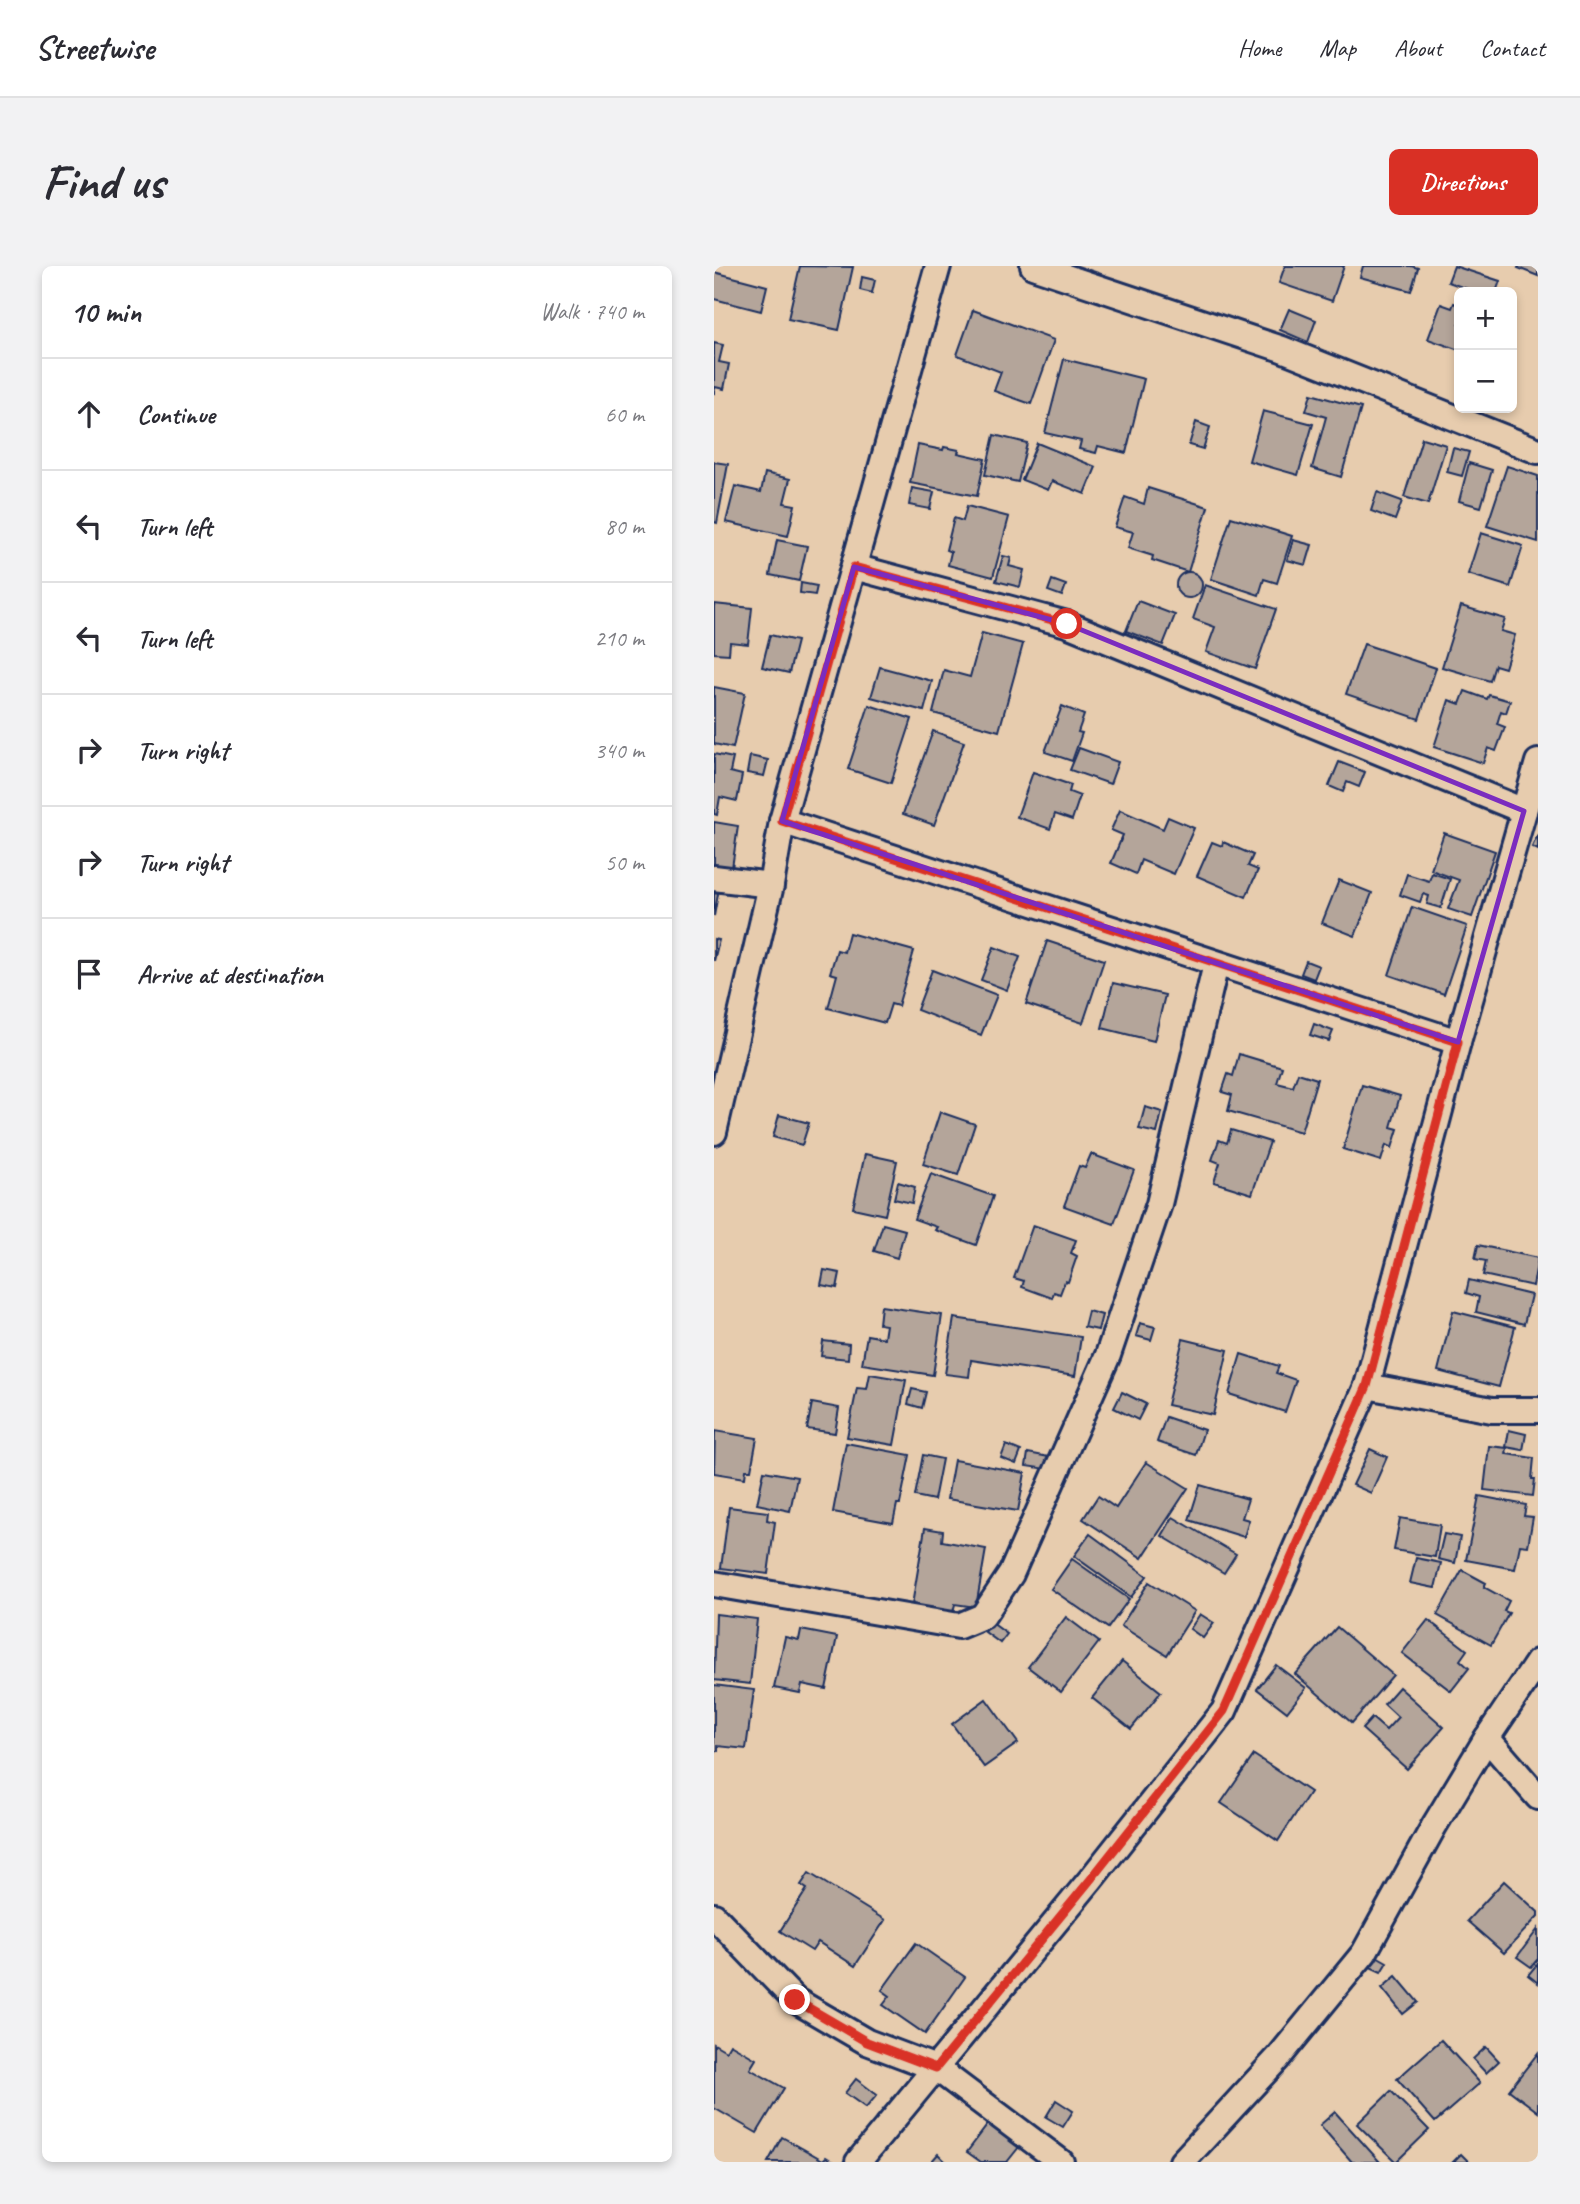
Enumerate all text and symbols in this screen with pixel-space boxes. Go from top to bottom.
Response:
text: Streetwise [35,27,154,69]
text: Home [1238,33,1281,63]
text: Map [1319,33,1356,63]
text: About [1394,33,1442,63]
text: Contact [1480,33,1545,63]
button: Directions [1389,149,1538,215]
text: Find us [42,151,164,213]
map controls [1454,287,1517,413]
button: + [1454,287,1517,350]
text: 10 min [70,293,141,331]
text: Walk · 740 m [540,297,644,326]
button: − [1454,350,1517,413]
icon: ahead [70,395,108,433]
text: Continue [137,398,215,431]
text: 60 m [605,400,644,429]
icon: left [70,507,108,545]
text: Turn left [137,510,212,543]
text: 80 m [605,512,644,541]
route start [1051,608,1082,639]
icon: left [70,619,108,657]
text: Turn left [137,622,212,655]
text: 210 m [595,624,644,653]
icon: right [70,731,108,769]
text: Turn right [137,734,228,767]
text: 340 m [595,736,644,765]
icon: right [70,843,108,881]
text: Turn right [137,846,228,879]
text: 50 m [605,848,644,877]
icon: arrive [70,955,108,993]
text: Arrive at destination [137,958,323,991]
route end [779,1984,810,2015]

